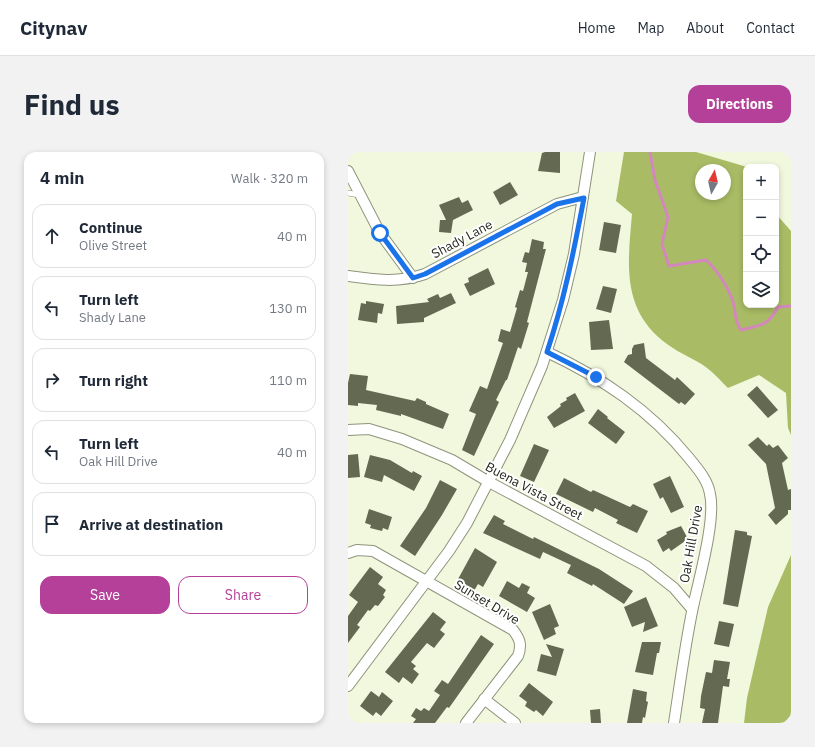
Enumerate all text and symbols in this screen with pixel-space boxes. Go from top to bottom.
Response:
text: Citynav [20,16,87,40]
text: Home [578,19,615,37]
text: Map [637,19,664,37]
text: About [686,19,724,37]
text: Contact [746,19,795,37]
button: Directions [688,85,791,123]
text: Find us [24,86,120,123]
north arrow [695,164,731,200]
map controls [743,164,779,308]
button: + [743,164,779,200]
text: 4 min [40,167,84,189]
text: Walk · 320 m [231,170,308,187]
button: − [743,200,779,236]
street label: Shady Lane [428,216,496,262]
text: Continue [79,218,143,237]
route start [371,224,389,242]
icon: ahead [41,225,63,247]
text: 40 m [277,228,307,245]
button: locate [743,236,779,272]
text: Olive Street [79,237,147,254]
button: layers [743,272,779,308]
text: Turn left [79,290,139,309]
icon: left [41,297,63,319]
text: 130 m [269,300,307,317]
text: Shady Lane [79,309,146,326]
route end [587,368,605,386]
icon: right [41,369,63,391]
text: Turn right [79,371,148,390]
text: 110 m [269,372,307,389]
text: Turn left [79,434,139,453]
icon: left [41,441,63,463]
text: 40 m [277,444,307,461]
text: Oak Hill Drive [79,453,158,470]
street label: Buena Vista Street [482,458,586,524]
street label: Oak Hill Drive [676,504,706,584]
icon: arrive [41,513,63,535]
text: Arrive at destination [79,515,223,534]
button: Save [40,576,170,614]
button: Share [178,576,308,614]
street label: Sunset Drive [451,576,523,628]

